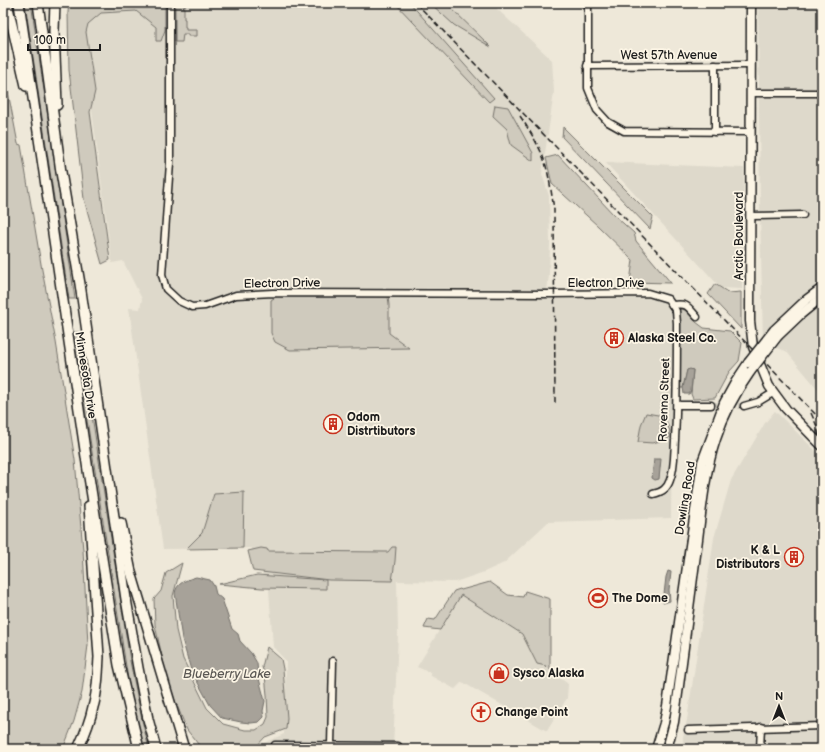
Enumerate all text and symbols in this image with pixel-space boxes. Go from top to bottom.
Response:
scale bar [28,26,100,52]
text: 100 m [34,33,66,48]
street label: West 57th Avenue [621,48,717,63]
street label: Arctic Boulevard [732,192,747,280]
street label: Electron Drive [243,275,321,292]
street label: Electron Drive [568,276,644,291]
building icon: Alaska Steel Co. [603,327,625,349]
street label: Minnesota Drive [71,330,100,420]
place label: Alaska Steel Co. [627,331,716,346]
street label: Rovenna Street [656,357,673,442]
place label: Odom Distrtibutors [347,410,415,439]
building icon: Odom Distrtibutors [322,413,344,435]
street label: Dowling Road [672,460,699,536]
place label: K & L Distributors [716,543,780,572]
building icon: K & L Distributors [783,546,805,568]
sports icon: The Dome [587,587,609,609]
place label: The Dome [612,591,668,606]
shop icon: Sysco Alaska [488,662,510,684]
water label: Blueberry Lake [183,666,271,682]
place label: Sysco Alaska [513,666,585,681]
north arrow [759,686,799,726]
text: N [775,690,783,703]
church icon: Change Point [470,701,492,723]
place label: Change Point [495,705,568,720]

